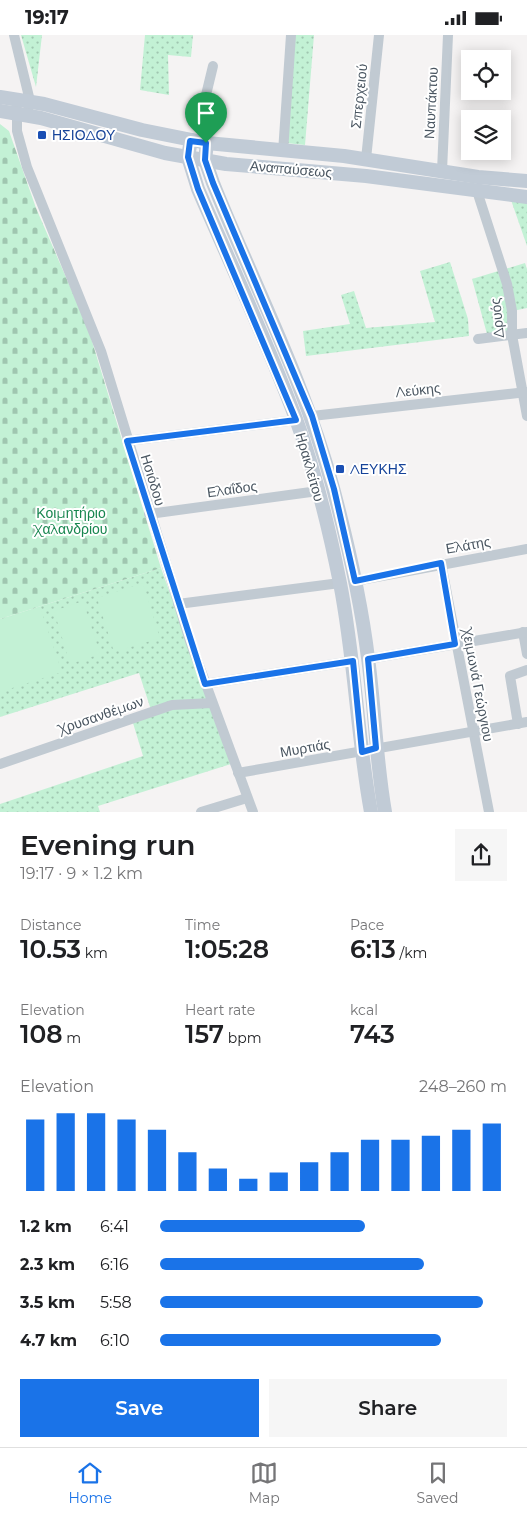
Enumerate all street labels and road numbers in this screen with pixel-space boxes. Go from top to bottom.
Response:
street label: Σπερχειού [347,63,371,129]
street label: Ναυπάκτου [420,67,442,139]
street label: Αναπαύσεως [249,156,333,182]
street label: Δρυός [486,297,508,339]
street label: Λεύκης [395,379,442,401]
street label: Ηρακλείτου [292,430,328,504]
street label: Ησιόδου [137,452,169,508]
street label: Ελαΐδος [206,477,258,501]
street label: Ελάτης [444,532,492,558]
street label: Χειμωνά Γεώργιου [458,625,498,743]
street label: Χρυσανθέμων [54,692,146,739]
street label: Μυρτιάς [279,735,332,761]

